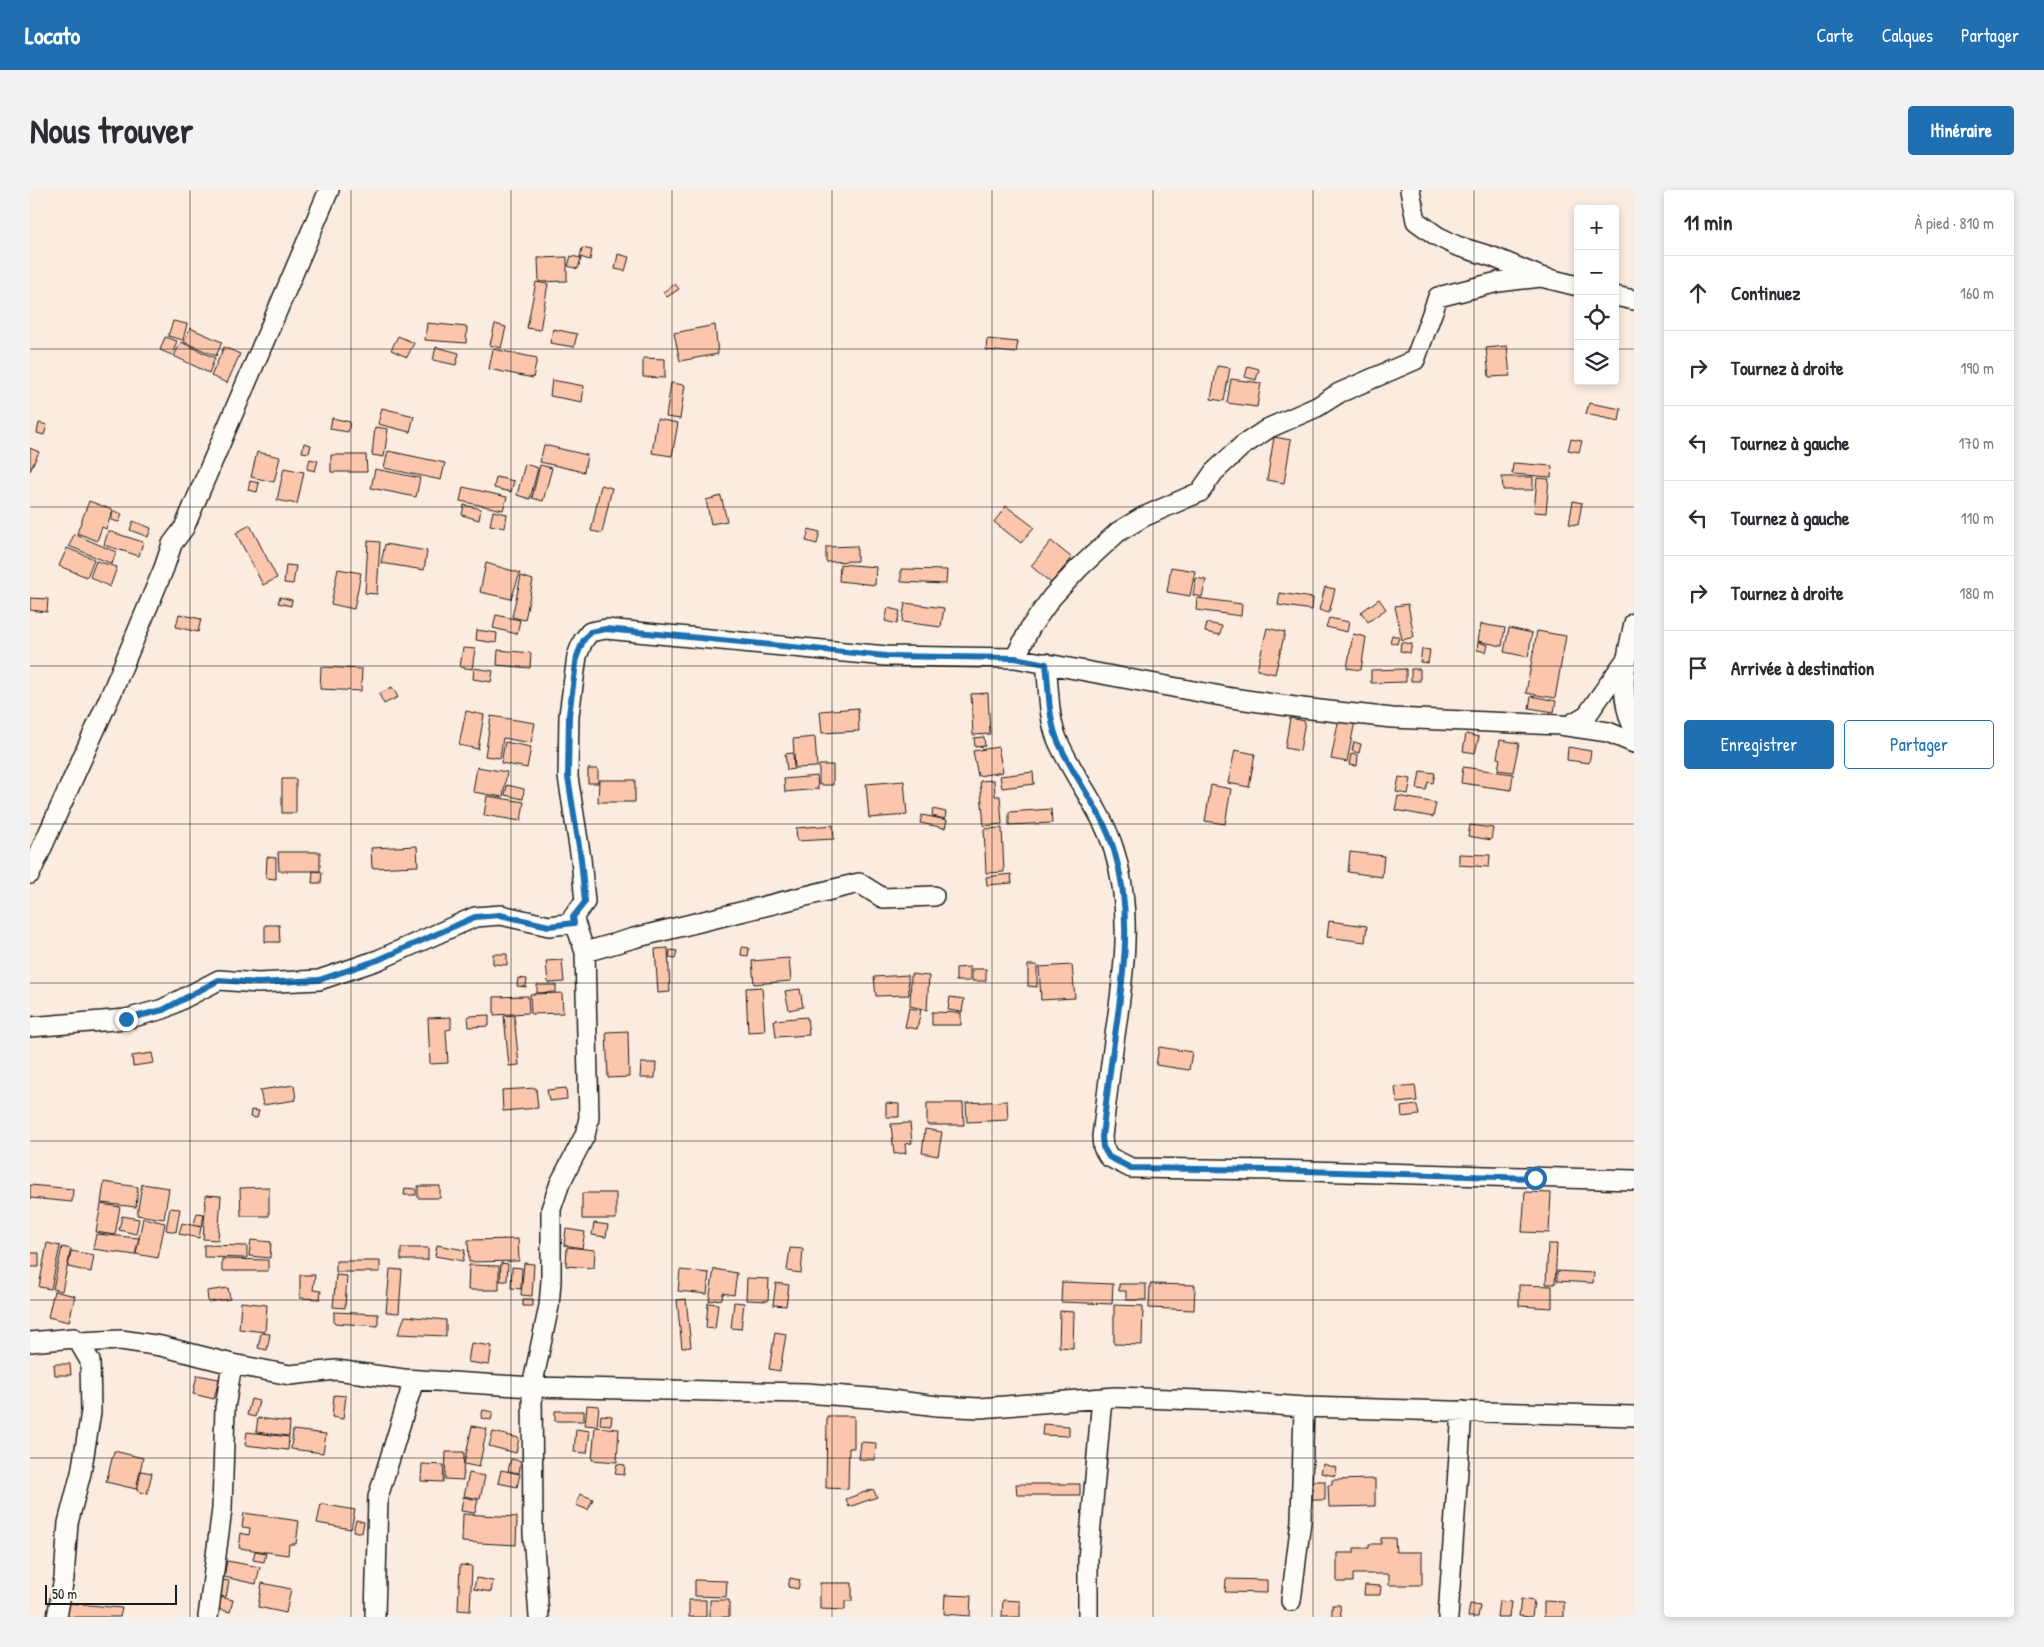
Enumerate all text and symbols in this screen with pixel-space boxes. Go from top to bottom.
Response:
text: Locato [25,19,80,51]
text: Carte [1816,23,1854,48]
text: Calques [1882,23,1933,48]
text: Partager [1961,23,2019,48]
button: Itinéraire [1908,106,2014,155]
text: Nous trouver [30,107,193,154]
map controls [1574,205,1619,385]
button: + [1574,205,1619,250]
text: 11 min [1684,208,1733,237]
text: À pied · 810 m [1914,212,1994,234]
button: − [1574,250,1619,295]
icon: ahead [1684,279,1712,307]
text: Continuez [1731,280,1800,306]
text: 160 m [1960,282,1994,304]
button: locate [1574,295,1619,340]
button: layers [1574,340,1619,385]
icon: right [1684,354,1712,382]
text: Tournez à droite [1731,355,1844,381]
text: 190 m [1961,357,1994,379]
icon: left [1684,429,1712,457]
text: Tournez à gauche [1731,430,1849,456]
text: 170 m [1959,432,1994,454]
icon: left [1684,504,1712,532]
text: Tournez à gauche [1731,505,1849,531]
text: 110 m [1961,507,1994,529]
icon: right [1684,579,1712,607]
text: Tournez à droite [1731,580,1844,606]
text: 180 m [1960,582,1994,604]
icon: arrive [1684,654,1712,682]
text: Arrivée à destination [1731,655,1874,681]
button: Enregistrer [1684,720,1834,769]
button: Partager [1844,720,1994,769]
route end [115,1008,138,1031]
route start [1524,1167,1547,1190]
scale bar [45,1582,178,1605]
text: 50 m [52,1584,77,1603]

